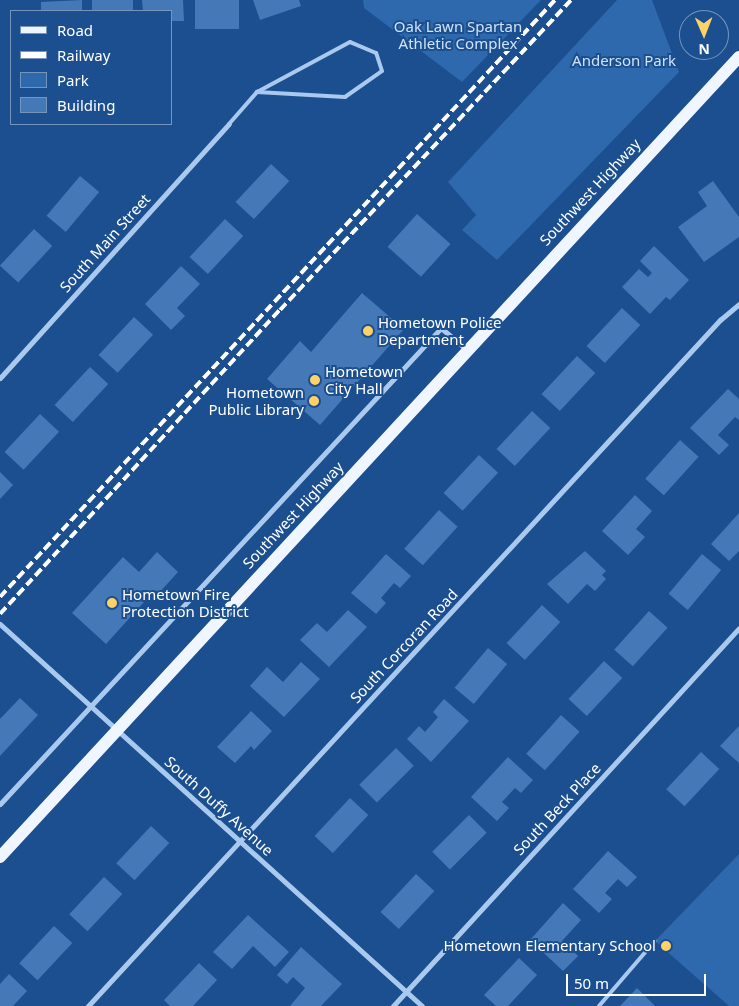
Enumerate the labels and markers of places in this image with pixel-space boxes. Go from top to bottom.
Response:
place label: Hometown Police Department [378,313,501,348]
marker: Hometown Police Department [362,325,374,337]
place label: Hometown City Hall [325,362,403,397]
marker: Hometown City Hall [309,374,321,386]
place label: Hometown Public Library [208,383,304,418]
marker: Hometown Public Library [308,395,320,407]
place label: Hometown Fire Protection District [122,585,249,620]
marker: Hometown Fire Protection District [106,597,118,609]
place label: Hometown Elementary School [443,937,656,955]
marker: Hometown Elementary School [660,940,672,952]

